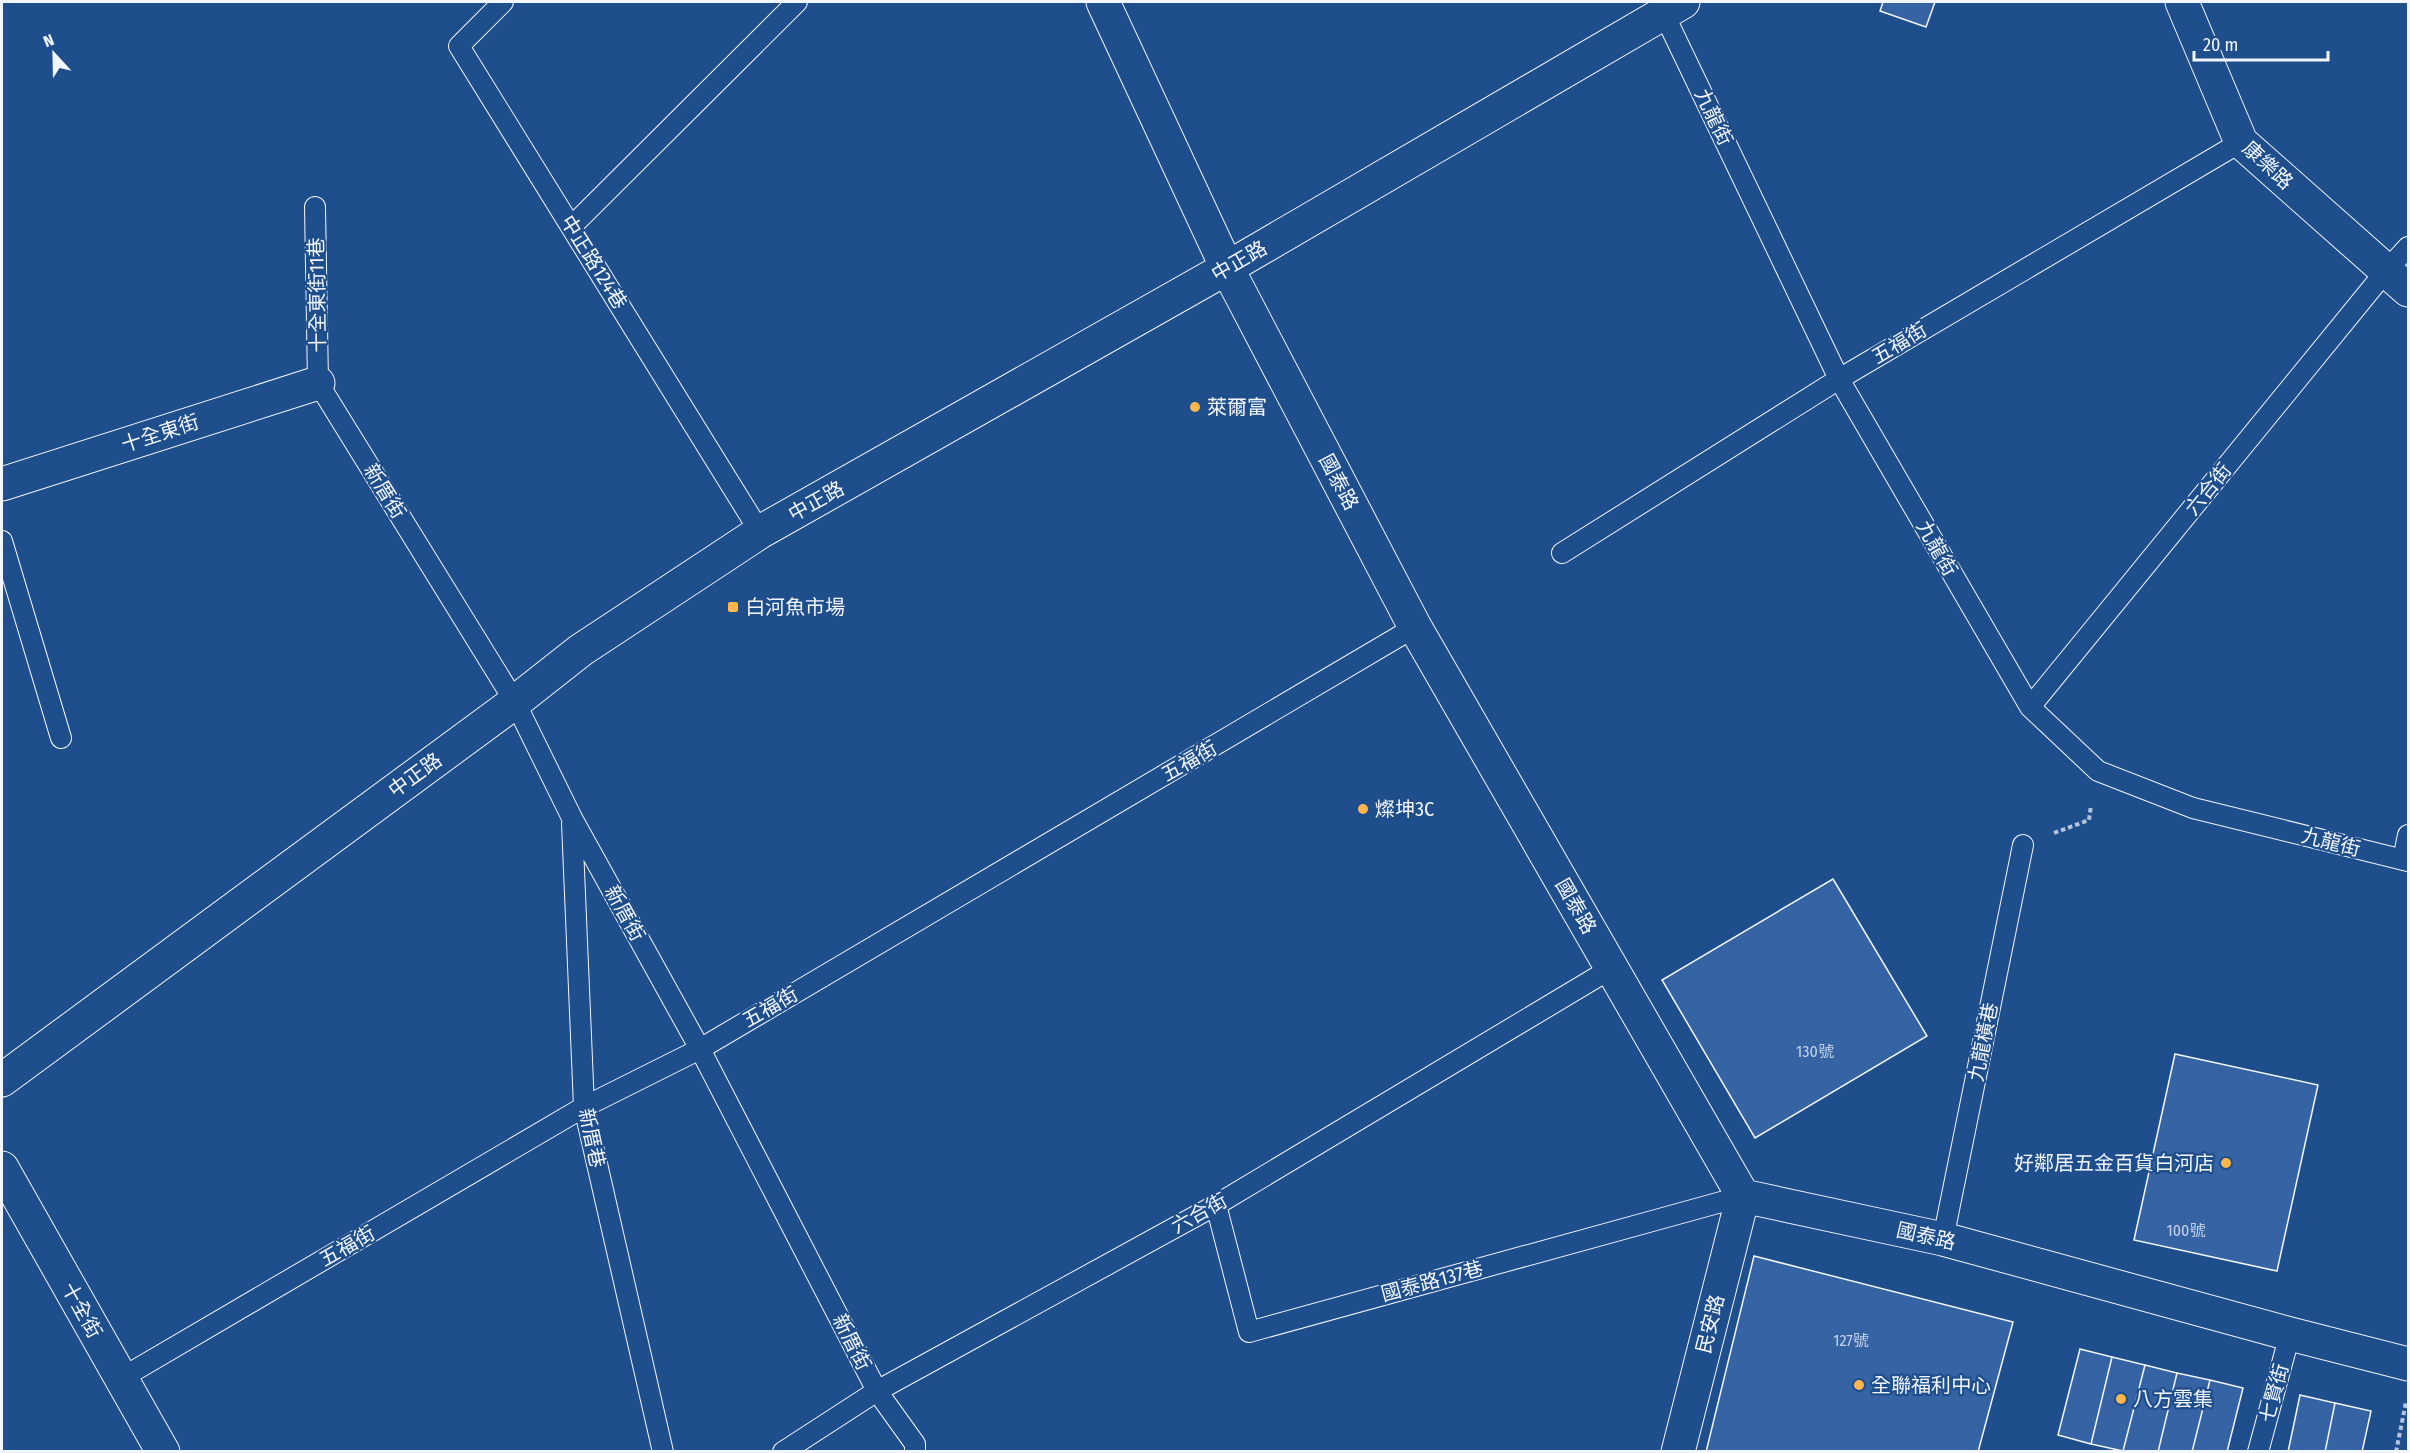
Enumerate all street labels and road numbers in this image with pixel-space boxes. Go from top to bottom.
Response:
street label: 九龍街 [1690,85,1738,149]
street label: 康樂路 [2238,136,2298,194]
street label: 中正路124巷 [556,211,632,313]
street label: 中正路 [1207,236,1271,286]
street label: 十全東街11巷 [304,237,330,353]
street label: 五福街 [1867,317,1931,369]
street label: 十全東街 [118,409,202,457]
street label: 國泰路 [1314,450,1364,514]
street label: 六合街 [2180,458,2236,520]
street label: 新厝街 [359,459,411,523]
street label: 中正路 [784,476,848,526]
street label: 九龍街 [1912,516,1962,580]
street label: 五福街 [1157,736,1221,786]
street label: 中正路 [384,748,446,802]
street label: 九龍街 [2299,823,2363,861]
street label: 國泰路 [1551,874,1601,938]
street label: 新厝街 [600,881,650,945]
street label: 五福街 [738,982,802,1032]
street label: 九龍橫巷 [1964,1000,2002,1084]
street label: 新厝巷 [574,1106,610,1170]
street label: 六合街 [1167,1188,1231,1238]
street label: 國泰路 [1894,1218,1958,1254]
street label: 五福街 [315,1221,379,1271]
street label: 國泰路137巷 [1378,1256,1486,1306]
street label: 十全街 [57,1278,107,1342]
street label: 民安路 [1691,1292,1729,1356]
street label: 新厝街 [828,1310,876,1374]
street label: 七賢街 [2255,1361,2293,1425]

